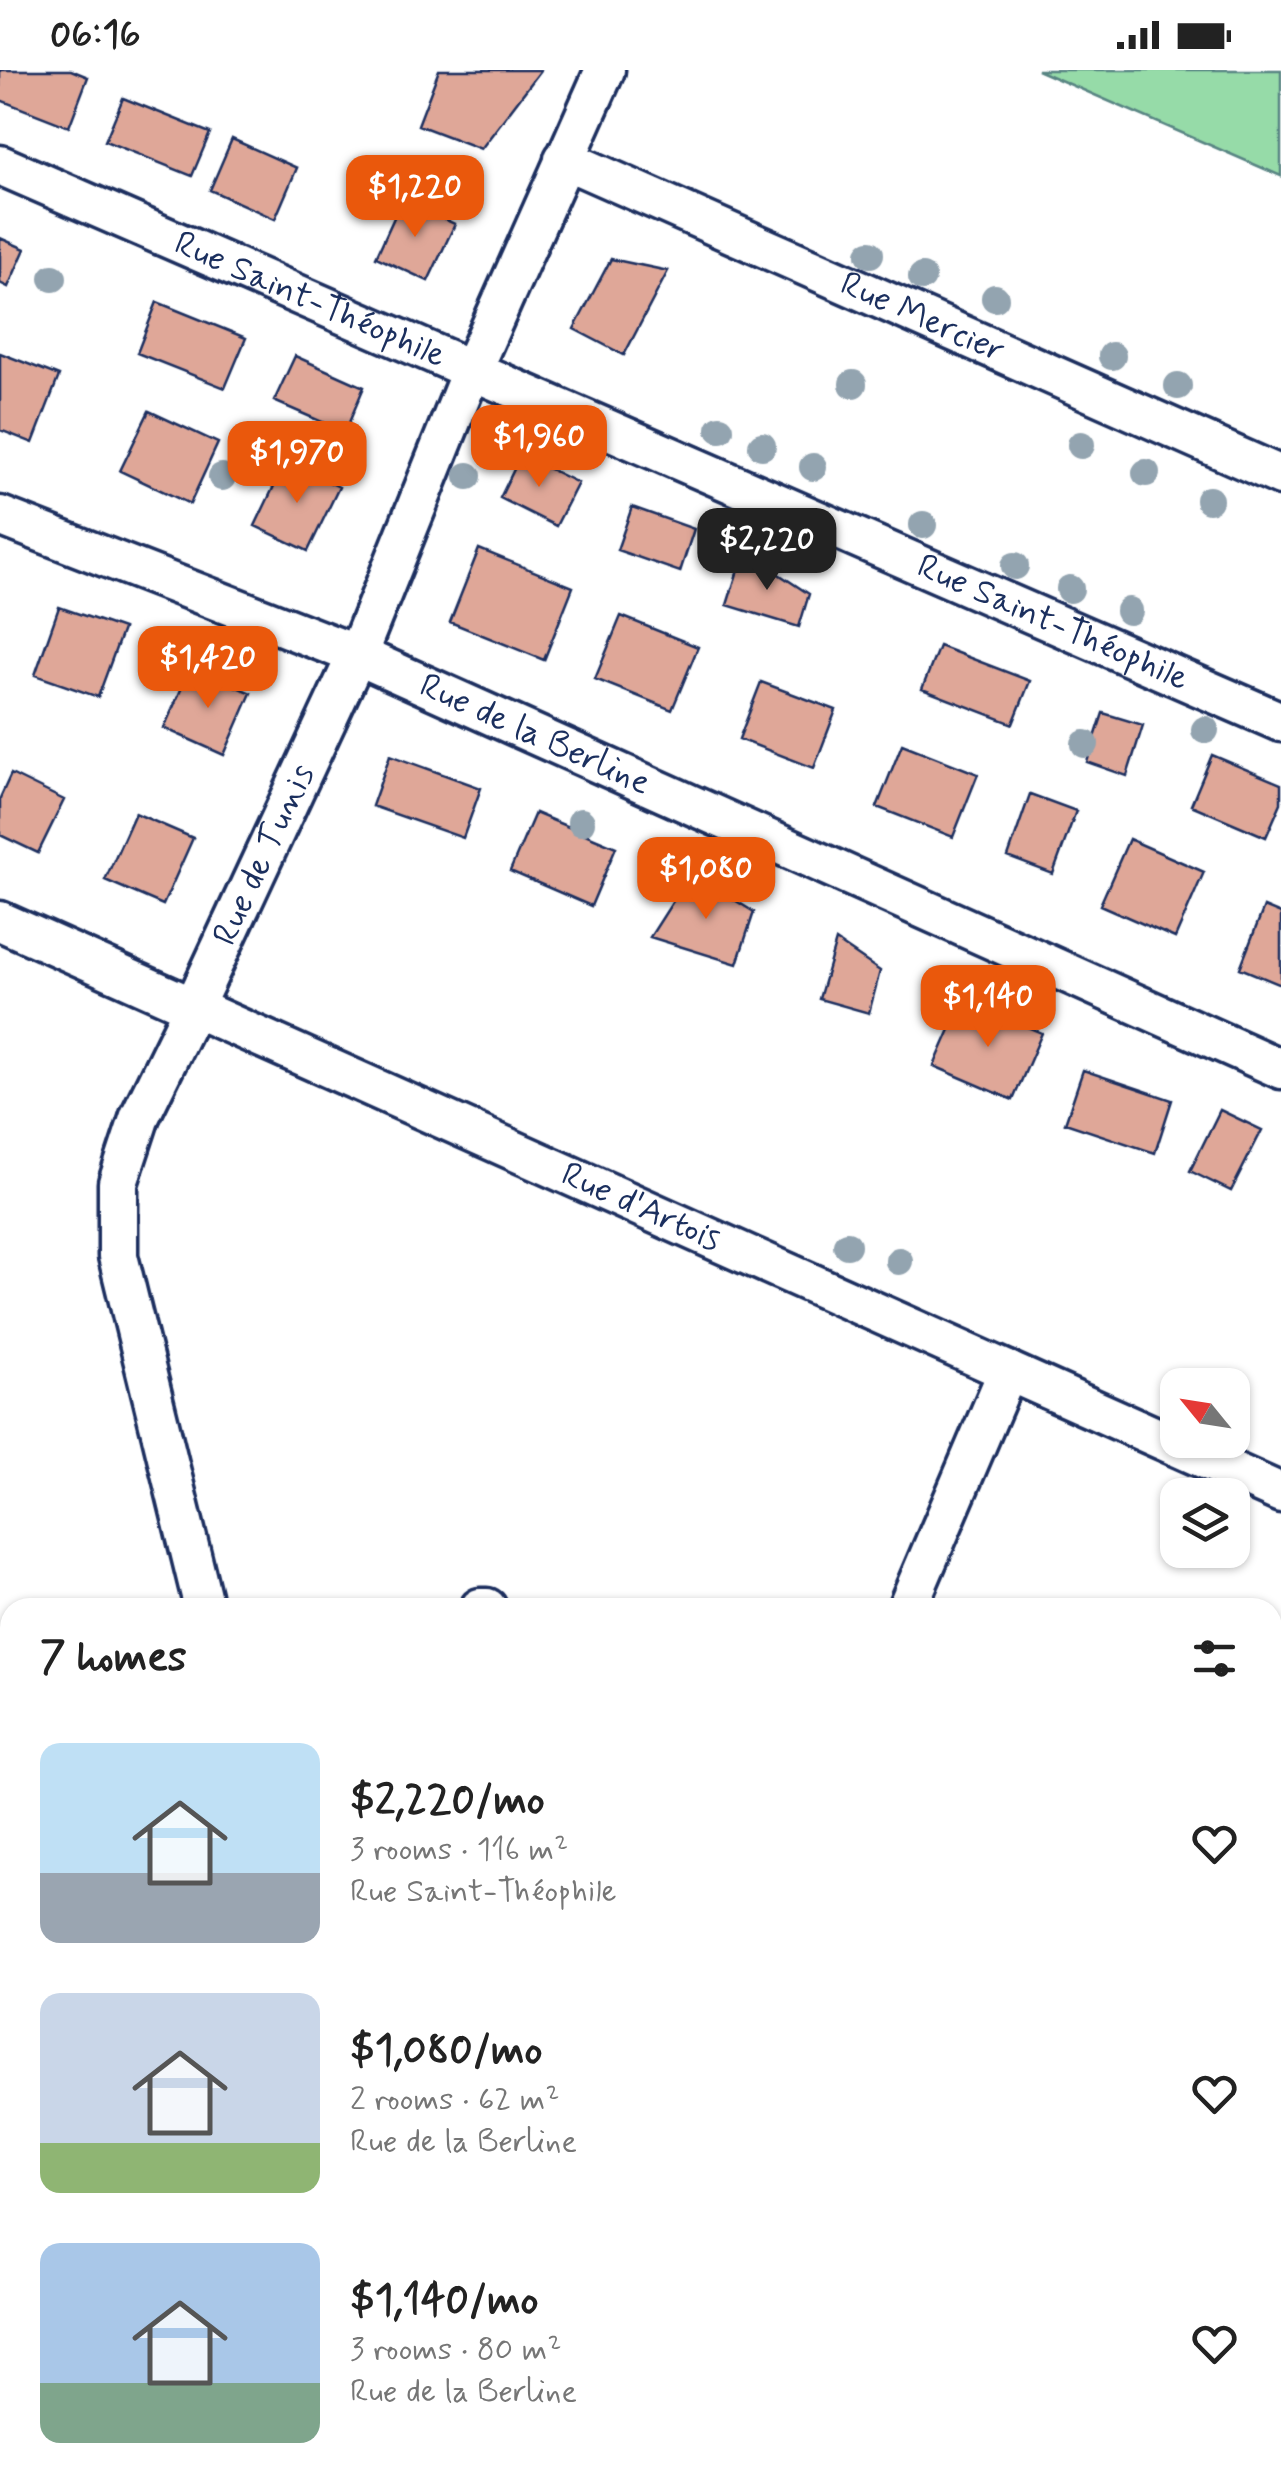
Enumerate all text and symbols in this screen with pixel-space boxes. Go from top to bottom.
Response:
text: 06:16 [50,11,140,60]
pin: $1,220 [334,155,496,240]
text: $1,220 [368,166,462,208]
street label: Rue Saint-Théophile [167,221,453,379]
street label: Rue Mercier [833,261,1012,374]
pin: $1,960 [458,405,620,490]
text: $1,960 [493,416,585,458]
pin: $1,970 [216,421,378,506]
text: $1,970 [250,432,344,474]
pin: $2,220 [686,508,848,593]
text: $2,220 [719,519,815,561]
street label: Rue Saint-Théophile [910,544,1196,702]
pin: $1,420 [127,626,289,711]
text: $1,420 [160,637,256,679]
street label: Rue de la Berline [412,663,658,806]
street label: Rue de Tunis [202,757,326,953]
pin: $1,080 [625,837,787,922]
text: $1,080 [659,848,753,890]
pin: $1,140 [907,965,1069,1050]
text: $1,140 [943,976,1033,1018]
street label: Rue d'Artois [554,1152,728,1263]
north arrow [1160,1368,1250,1458]
map controls [1160,1368,1250,1568]
button: layers [1160,1478,1250,1568]
text: 7 homes [40,1631,187,1686]
icon: filters [1187,1631,1242,1686]
text: $2,220/mo [350,1774,545,1829]
icon: home [120,1783,240,1903]
icon: heart [1187,1816,1242,1871]
text: 3 rooms · 116 m² [350,1829,568,1871]
text: Rue Saint-Théophile [350,1871,617,1913]
text: $1,080/mo [350,2024,542,2079]
icon: home [120,2033,240,2153]
icon: heart [1187,2066,1242,2121]
text: 2 rooms · 62 m² [350,2079,559,2121]
text: Rue de la Berline [350,2121,577,2163]
text: $1,140/mo [350,2274,539,2329]
icon: home [120,2283,240,2403]
icon: heart [1187,2316,1242,2371]
text: 3 rooms · 80 m² [350,2329,561,2371]
text: Rue de la Berline [350,2371,577,2413]

